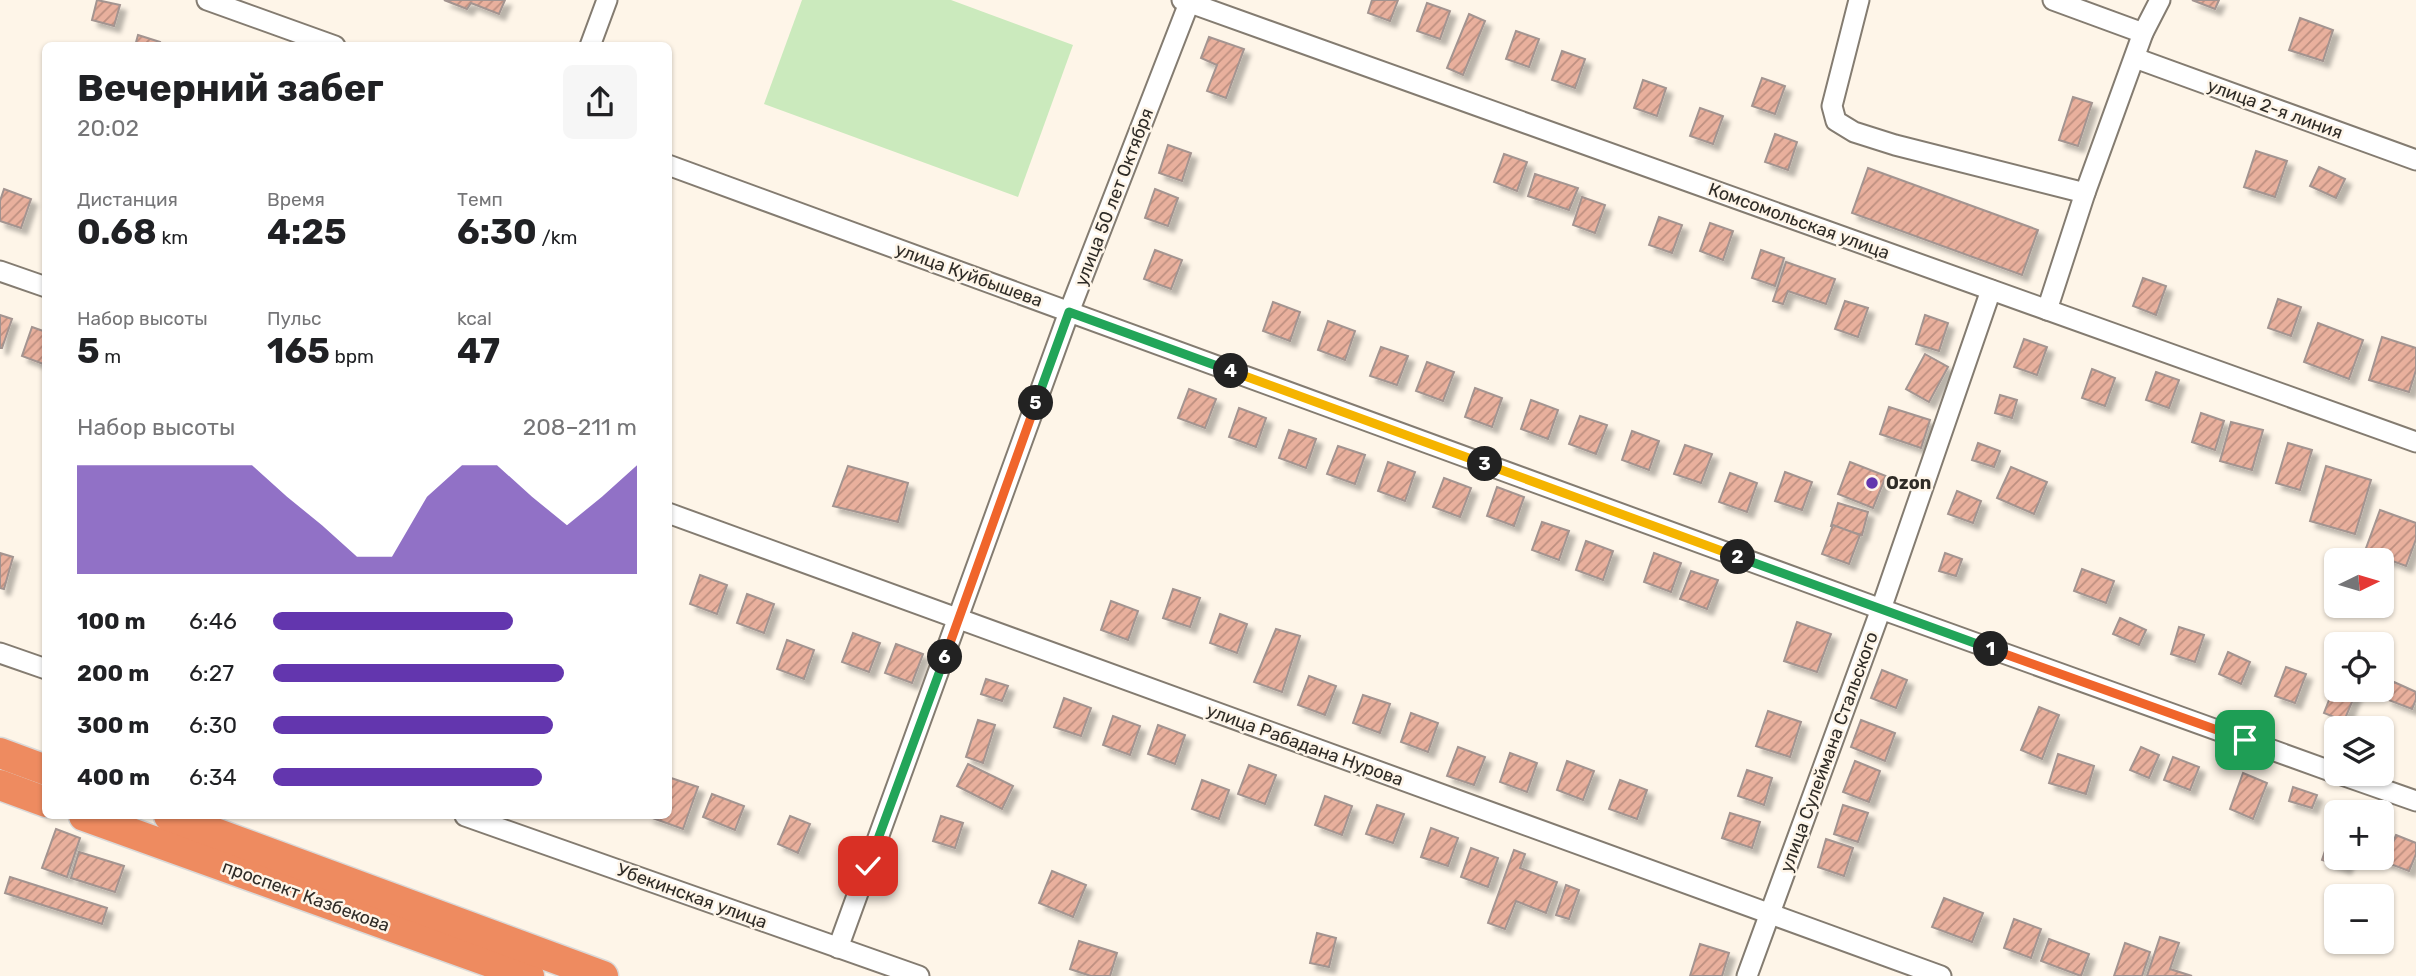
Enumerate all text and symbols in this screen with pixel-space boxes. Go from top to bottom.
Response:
text: Вечерний забег [77,65,384,111]
button: share [563,65,637,139]
street label: улица 2-я линия [2204,74,2346,144]
street label: улица 50 лет Октября [1070,105,1158,289]
text: 20:02 [77,114,139,142]
street label: Комсомольская улица [1705,178,1893,264]
text: Дистанция [77,188,178,211]
text: Время [267,188,325,211]
text: Темп [457,188,503,211]
text: 0.68 [77,211,157,253]
text: 4:25 [267,211,347,253]
text: 6:30 [457,211,537,253]
text: km [157,226,188,249]
text: /km [537,226,577,249]
street label: улица Куйбышева [892,238,1046,312]
text: Набор высоты [77,307,208,330]
text: Пульс [267,307,321,330]
text: kcal [457,307,492,330]
text: 5 [77,330,100,372]
text: 165 [267,330,330,372]
text: 47 [457,330,500,372]
text: m [100,345,121,368]
text: bpm [330,345,374,368]
pin: 4 [1214,354,1248,388]
text: 4 [1224,359,1237,382]
pin: 5 [1018,386,1054,420]
text: 5 [1029,391,1042,414]
text: Набор высоты [77,413,235,441]
text: 208–211 m [523,413,637,441]
pin: 3 [1468,447,1502,482]
text: 3 [1478,452,1491,475]
place label: Ozon [1886,472,1931,494]
marker: Ozon [1864,475,1880,491]
pin: 2 [1720,540,1756,574]
text: 2 [1731,545,1744,568]
north arrow [2324,548,2394,618]
map controls [2324,548,2394,954]
text: 100 m [77,607,146,635]
text: 6:46 [189,607,237,635]
street label: улица Сулеймана Стальского [1775,629,1883,875]
pin: 1 [1974,632,2008,666]
button: locate [2324,632,2394,702]
text: 1 [1986,637,1995,660]
pin: 6 [928,640,962,674]
text: 6 [938,645,951,668]
text: 200 m [77,659,149,687]
text: 6:27 [189,659,234,687]
street label: улица Рабадана Нурова [1204,699,1406,791]
pin [2215,710,2275,770]
text: 300 m [77,711,149,739]
text: 6:30 [189,711,237,739]
button: layers [2324,716,2394,786]
icon: arrive [2226,721,2264,759]
text: 400 m [77,763,150,791]
text: 6:34 [189,763,237,791]
button: + [2324,800,2394,870]
pin [838,836,898,896]
icon: check [849,847,887,885]
street label: проспект Казбекова [219,855,393,937]
street label: Убекинская улица [614,859,770,933]
button: − [2324,884,2394,954]

